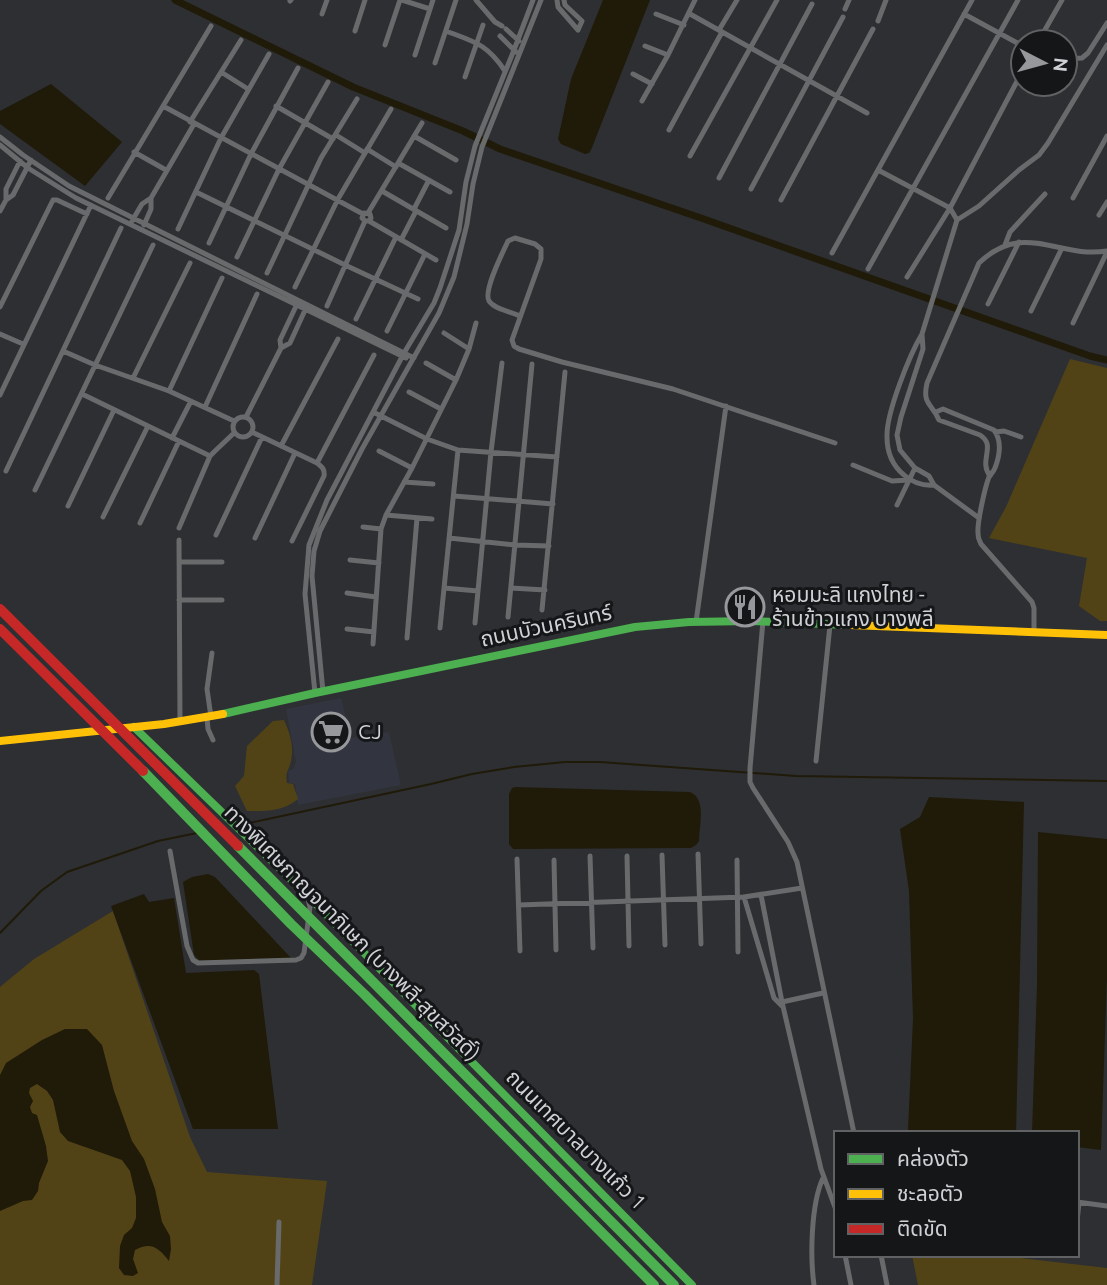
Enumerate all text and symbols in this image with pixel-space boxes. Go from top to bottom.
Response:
north arrow [1009,28,1079,98]
text: N [1049,57,1073,73]
place label: หอมมะลิ เเกงไทย - ร้านข้าวแกง บางพลี [772,582,934,630]
restaurant icon: หอมมะลิ เเกงไทย - ร้านข้าวแกง บางพลี [724,586,766,628]
street label: ถนนบัวนครินทร์ [478,599,614,651]
supermarket icon: CJ [310,711,352,753]
place label: CJ [358,719,382,743]
street label: ทางพิเศษกาญจนาภิเษก (บางพลี-สุขสวัสดิ์) [219,800,485,1066]
street label: ถนนเทศบาลบางแก้ว 1 [502,1064,652,1214]
legend [834,1131,1079,1257]
text: คล่องตัว [897,1146,969,1170]
text: ชะลอตัว [897,1181,963,1205]
text: ติดขัด [897,1216,948,1240]

